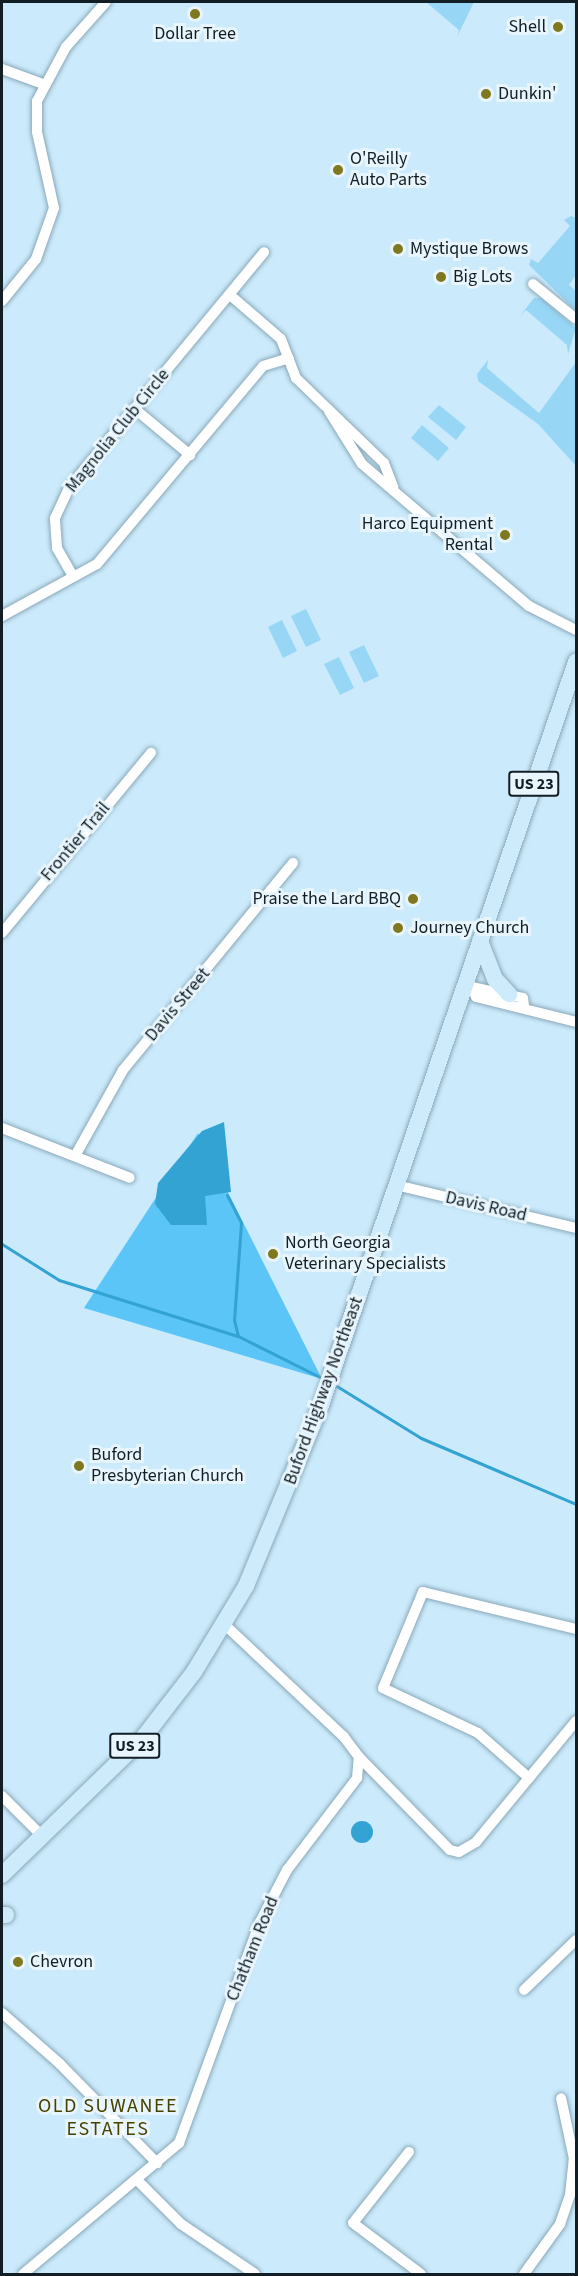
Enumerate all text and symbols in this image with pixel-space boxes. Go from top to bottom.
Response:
marker: Dollar Tree [188,7,202,21]
place label: Shell [508,16,546,38]
marker: Shell [551,20,565,34]
place label: Dollar Tree [154,23,236,45]
place label: Dunkin' [498,83,556,105]
marker: Dunkin' [479,87,493,101]
place label: O'Reilly Auto Parts [350,149,427,192]
marker: O'Reilly Auto Parts [331,163,345,177]
place label: Mystique Brows [410,238,528,260]
marker: Mystique Brows [391,242,405,256]
place label: Big Lots [453,266,512,288]
marker: Big Lots [434,270,448,284]
street label: Magnolia Club Circle [61,365,175,497]
place label: Harco Equipment Rental [362,514,493,556]
marker: Harco Equipment Rental [498,528,512,542]
road number: US 23 [507,771,561,797]
street label: Frontier Trail [37,798,115,886]
place label: Praise the Lard BBQ [252,888,401,910]
marker: Praise the Lard BBQ [406,892,420,906]
place label: Journey Church [410,917,529,939]
marker: Journey Church [391,921,405,935]
street label: Davis Street [141,964,215,1046]
street label: Davis Road [443,1187,529,1227]
place label: North Georgia Veterinary Specialists [285,1233,446,1276]
marker: North Georgia Veterinary Specialists [266,1247,280,1261]
street label: Buford Highway Northeast [280,1294,368,1488]
place label: Buford Presbyterian Church [91,1445,244,1488]
marker: Buford Presbyterian Church [72,1459,86,1473]
road number: US 23 [108,1733,162,1759]
street label: Chatham Road [222,1893,284,2005]
place label: Chevron [30,1951,93,1973]
marker: Chevron [11,1955,25,1969]
district label: OLD SUWANEE ESTATES [38,2095,178,2142]

